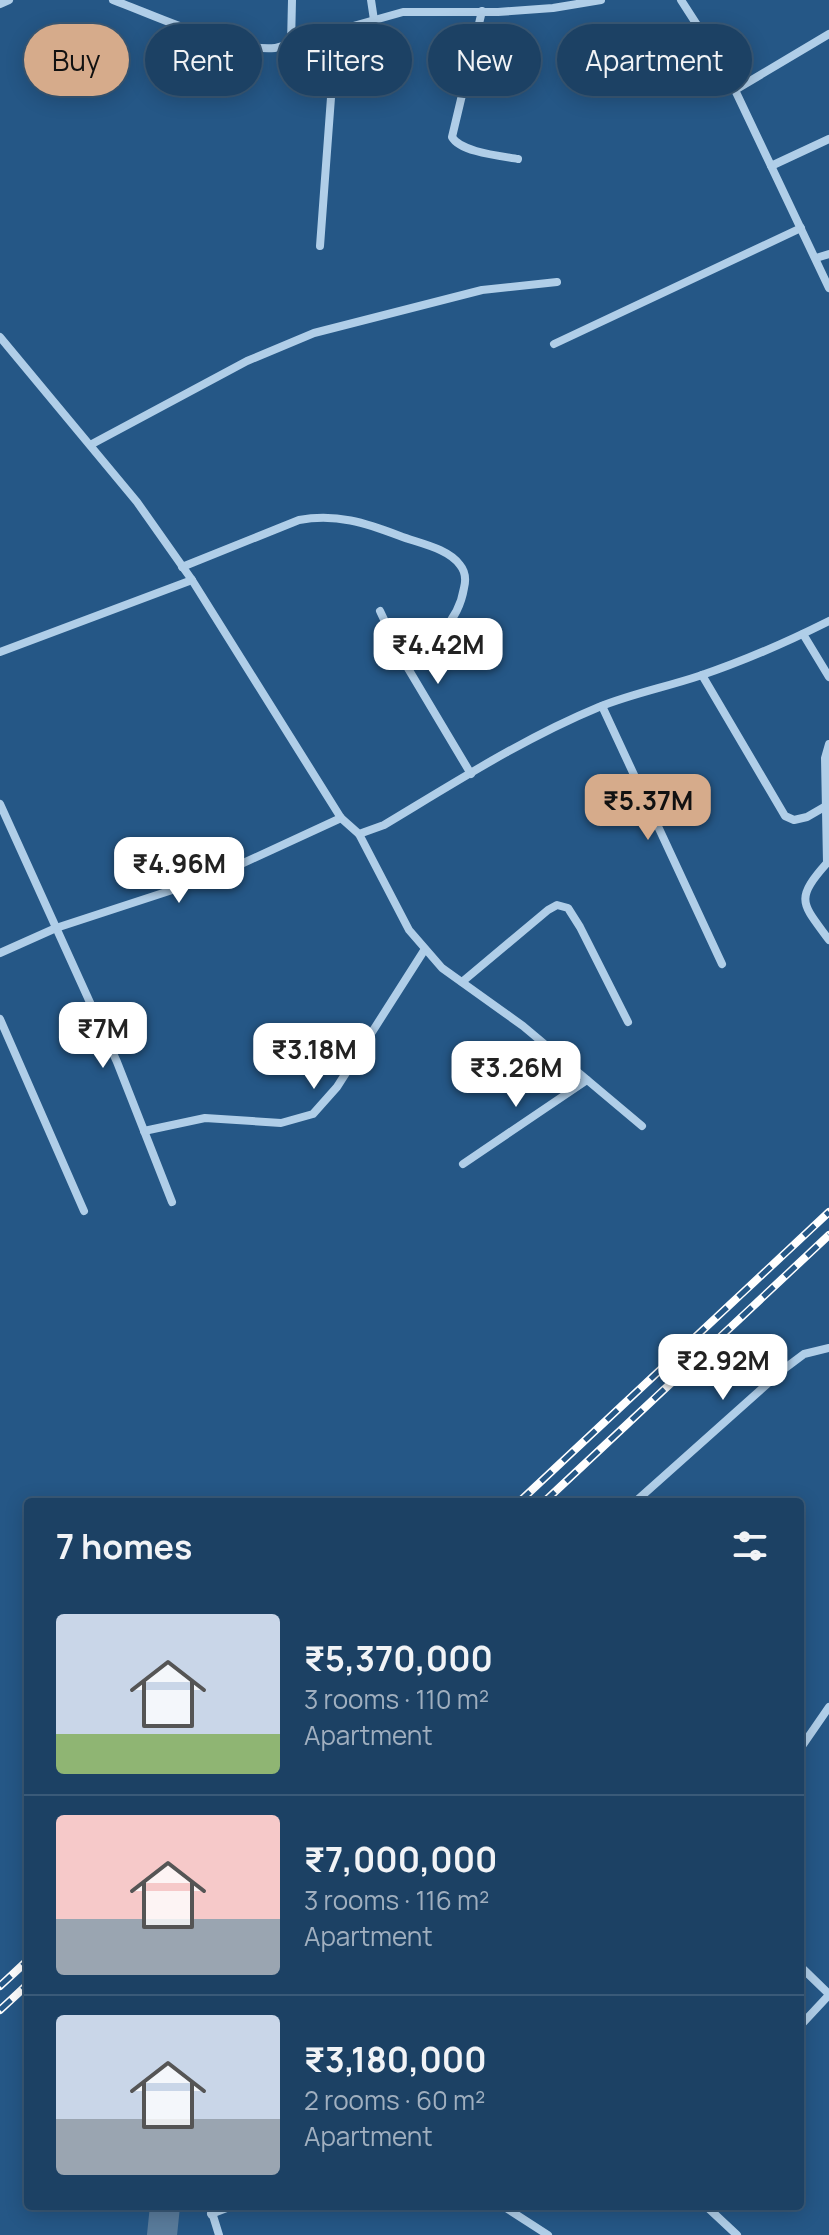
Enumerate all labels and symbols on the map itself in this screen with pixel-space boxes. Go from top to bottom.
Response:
pin: ₹4.42M [373,618,503,686]
pin: ₹5.37M [583,774,713,842]
pin: ₹4.96M [114,837,244,905]
pin: ₹7M [64,1002,142,1070]
pin: ₹3.18M [249,1023,379,1091]
pin: ₹3.26M [451,1041,581,1109]
pin: ₹2.92M [658,1334,788,1402]

